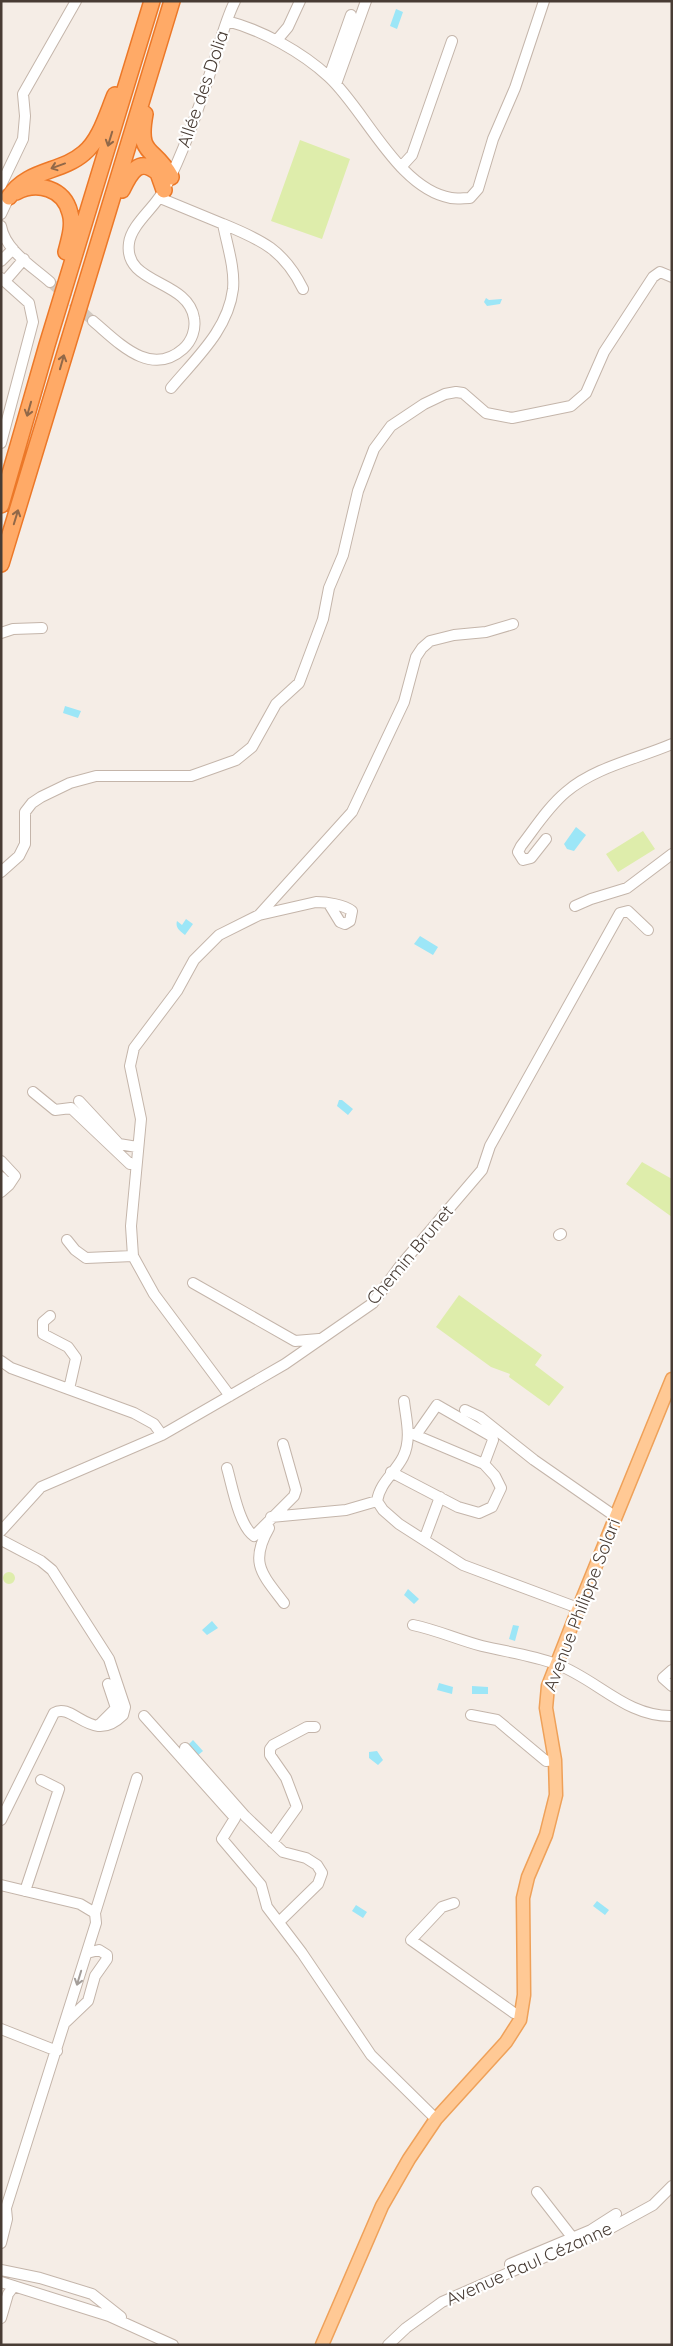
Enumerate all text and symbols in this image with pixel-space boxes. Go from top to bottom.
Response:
street label: Allée des Dolia [172,27,233,150]
one-way arrow [105,130,115,146]
one-way arrow [51,162,67,171]
one-way arrow [58,354,68,370]
one-way arrow [23,400,33,416]
one-way arrow [11,510,21,526]
street label: Chemin Brunet [361,1200,458,1309]
street label: Avenue Philippe Solari [538,1515,625,1694]
one-way arrow [74,1970,83,1985]
street label: Avenue Paul Cézanne [442,2217,616,2311]

